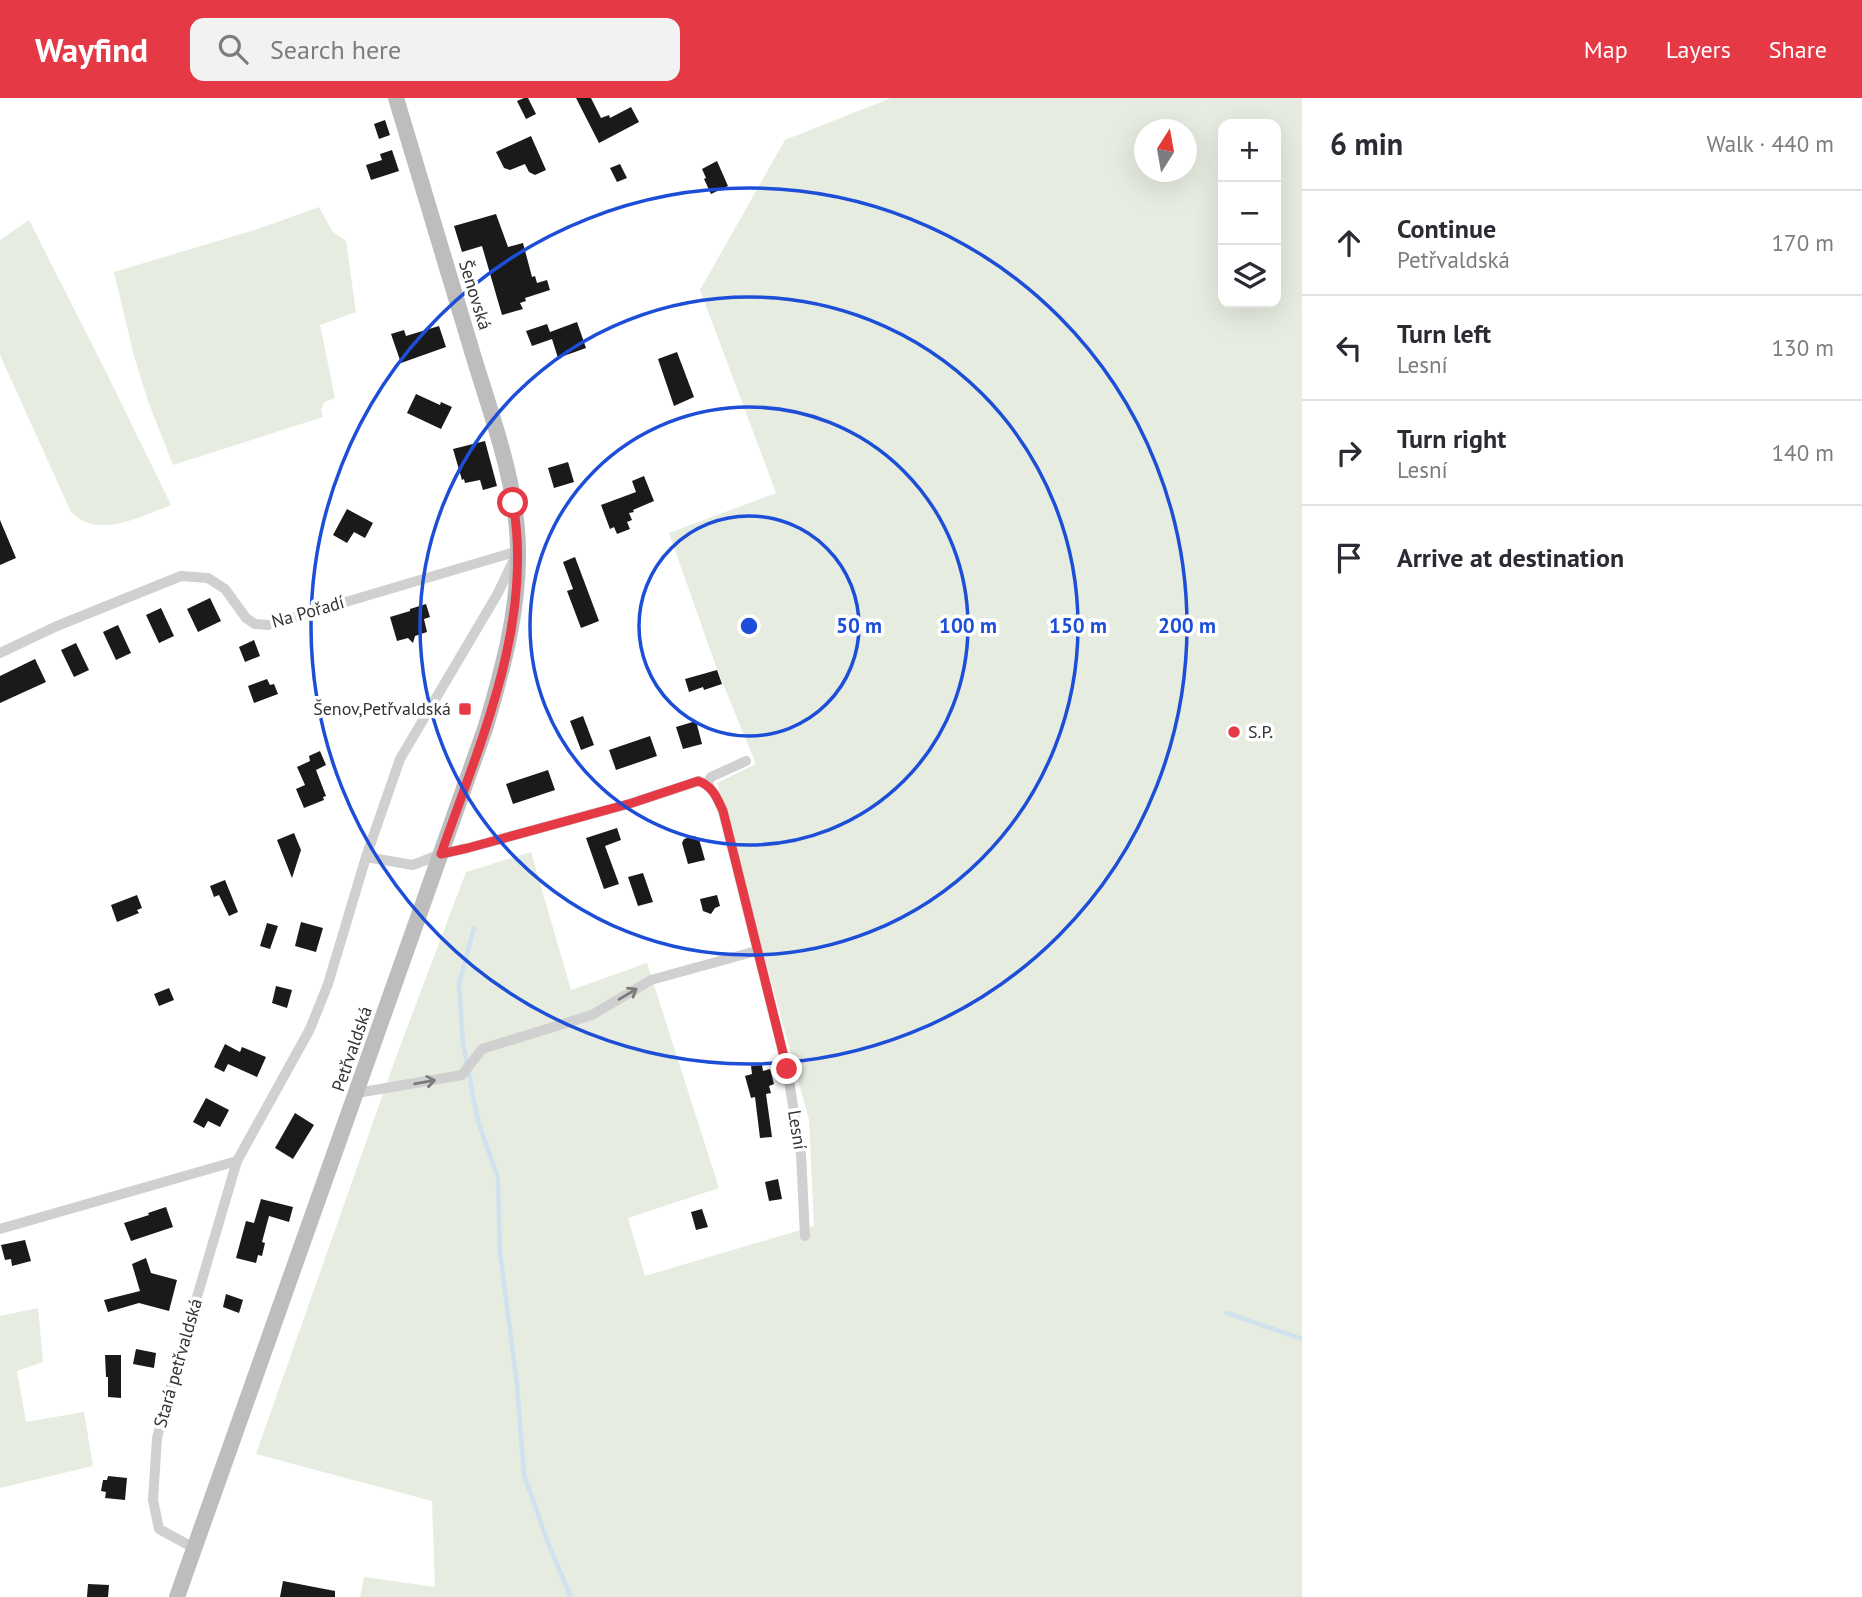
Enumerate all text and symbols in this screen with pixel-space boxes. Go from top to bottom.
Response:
search box [190,18,680,81]
text: Wayfind [35,28,148,71]
icon: search [214,30,252,68]
text: Search here [270,33,401,66]
text: Map [1584,34,1628,65]
text: Layers [1666,34,1731,65]
text: Share [1769,34,1827,65]
north arrow [1134,119,1197,182]
map controls [1218,119,1281,308]
button: + [1218,119,1281,182]
text: 6 min [1330,124,1403,163]
text: Walk · 440 m [1707,129,1834,158]
button: − [1218,182,1281,245]
text: Continue [1397,212,1496,245]
icon: ahead [1330,224,1368,262]
text: 170 m [1772,228,1834,257]
button: layers [1218,245,1281,308]
text: Petřvaldská [1397,245,1510,274]
street label: Šenovská [454,257,497,333]
text: Turn left [1397,317,1491,350]
icon: left [1330,329,1368,367]
text: 130 m [1772,333,1834,362]
text: Lesní [1397,350,1448,379]
text: Turn right [1397,422,1506,455]
icon: right [1330,434,1368,472]
text: 140 m [1772,438,1834,467]
text: Lesní [1397,455,1448,484]
route start [497,487,528,518]
icon: arrive [1330,539,1368,577]
text: Arrive at destination [1397,541,1624,574]
street label: Na Pořadí [269,590,347,633]
text: 50 m [836,612,882,639]
text: 100 m [939,612,997,639]
text: 150 m [1049,612,1107,639]
text: 200 m [1158,612,1216,639]
centre of rings [737,614,761,638]
place label: Šenov,Petřvaldská [313,697,451,720]
marker: Šenov,Petřvaldská [457,701,473,717]
place label: S.P. [1248,720,1273,743]
marker: S.P. [1226,724,1242,740]
one-way arrow [617,987,637,1001]
street label: Petřvaldská [326,1003,377,1094]
route end [771,1053,802,1084]
one-way arrow [413,1075,435,1088]
street label: Lesní [783,1109,812,1151]
street label: Stará petřvaldská [148,1296,207,1430]

